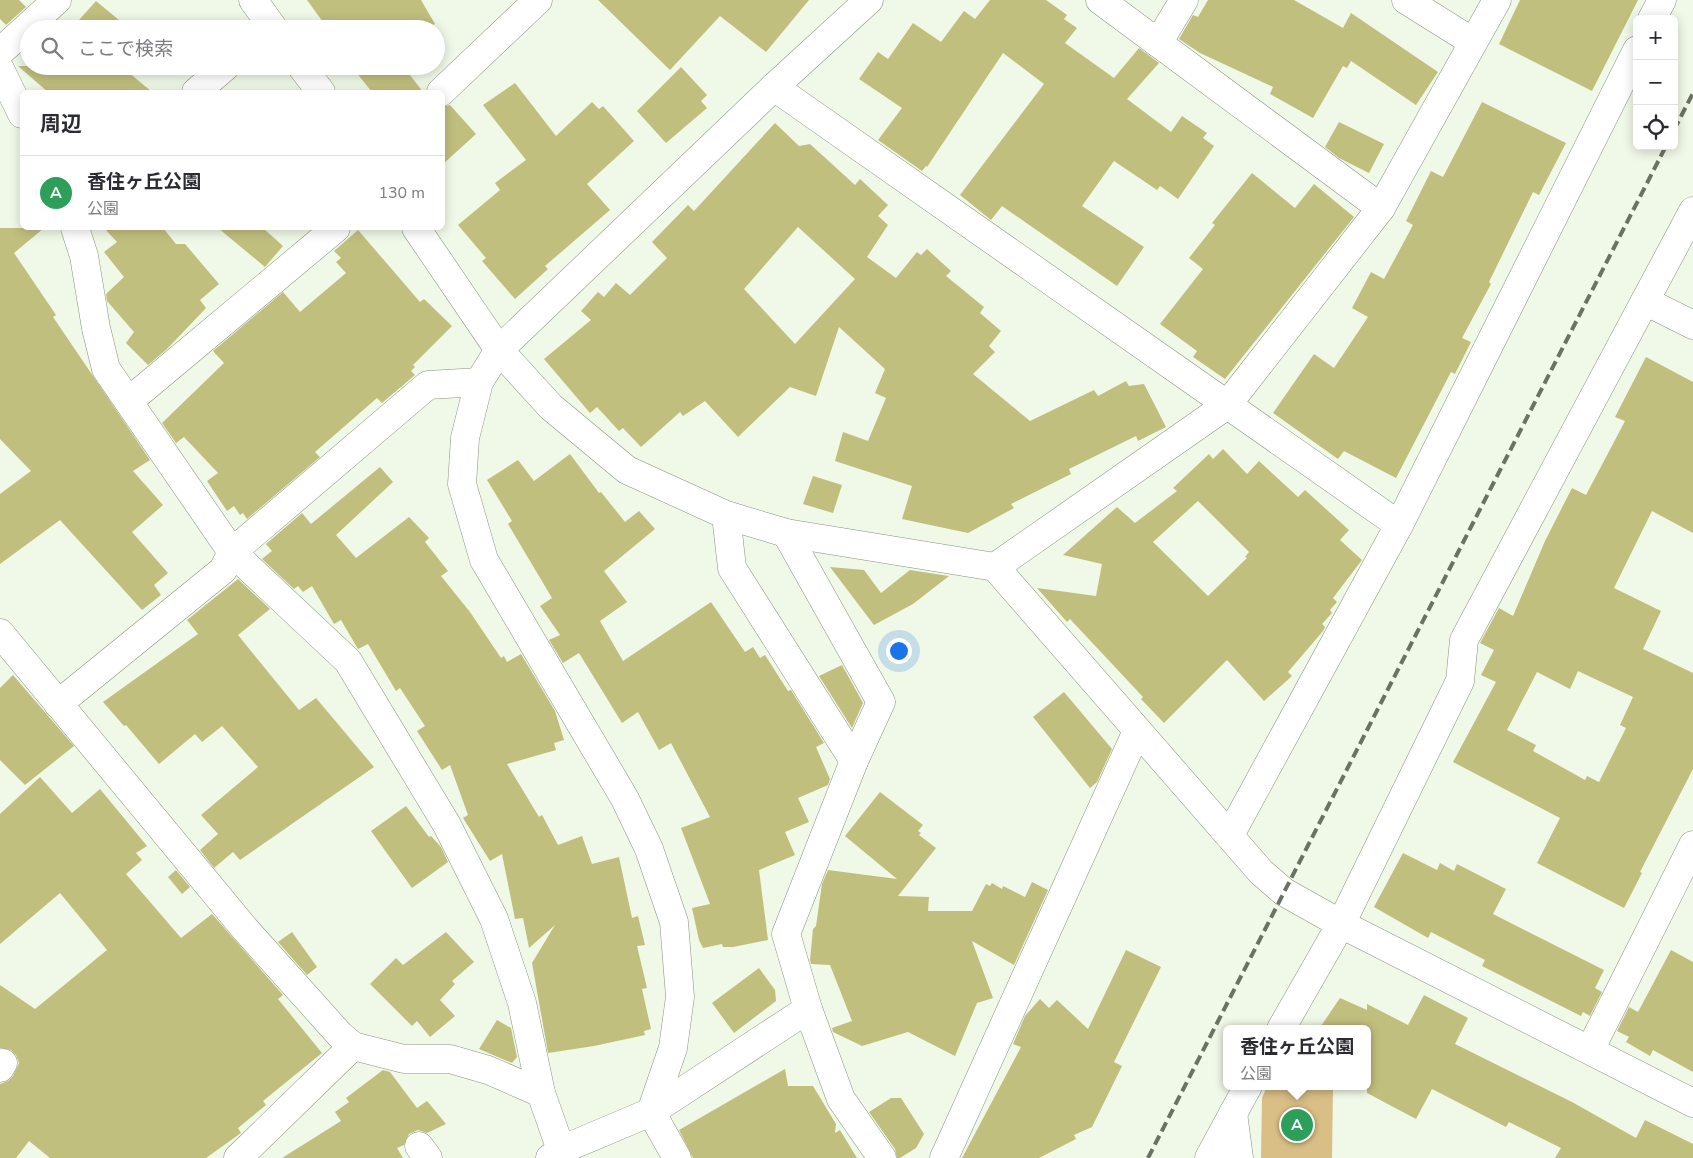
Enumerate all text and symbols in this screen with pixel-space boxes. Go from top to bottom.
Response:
map controls [1633,15,1678,150]
button: + [1633,15,1678,60]
search box [20,20,445,75]
icon: search [38,34,66,62]
text: ここで検索 [78,36,173,62]
button: − [1633,60,1678,105]
button: locate [1633,105,1678,150]
text: 周辺 [40,110,82,138]
text: 香住ヶ丘公園 [87,169,201,195]
text: A [50,182,62,204]
text: 130 m [378,182,425,204]
text: 公園 [87,198,119,220]
your location [886,638,912,664]
popup [1223,1025,1371,1090]
text: 香住ヶ丘公園 [1240,1034,1354,1060]
text: 公園 [1240,1063,1272,1085]
pin: A [1281,1106,1313,1144]

